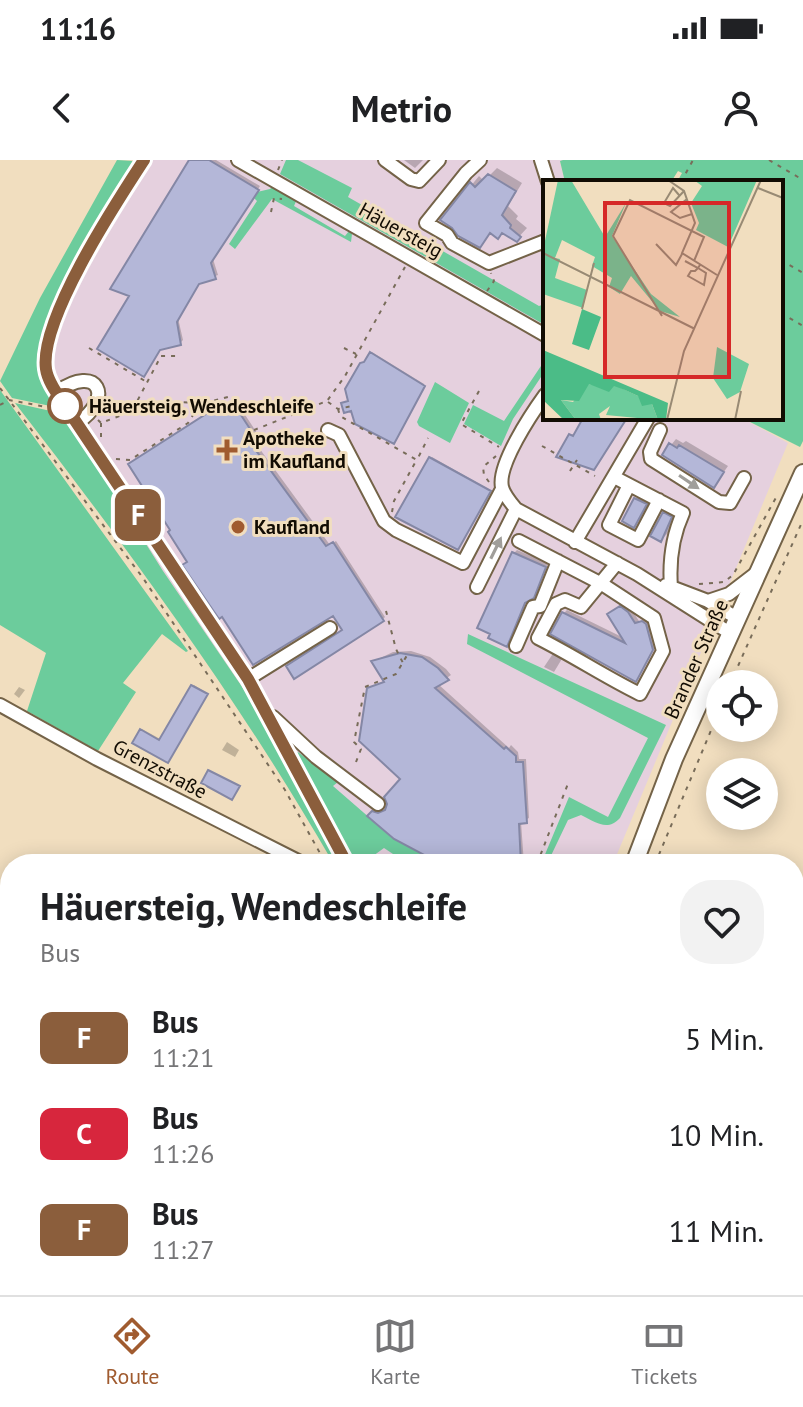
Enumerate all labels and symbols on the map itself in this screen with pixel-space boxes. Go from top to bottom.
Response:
inset map [543,180,783,420]
street label: Häuersteig [354,196,448,264]
marker: Häuersteig, Wendeschleife [48,389,82,423]
place label: Häuersteig, Wendeschleife [89,393,314,419]
place label: Apotheke im Kaufland [243,425,346,474]
marker: Apotheke im Kaufland [218,441,236,459]
one-way arrow [678,474,699,489]
line badge: F [112,489,164,541]
place label: Kaufland [254,514,330,540]
marker: Kaufland [229,518,247,536]
one-way arrow [490,537,503,560]
street label: Brander Straße [658,595,734,723]
street label: Grenzstraße [108,733,212,805]

